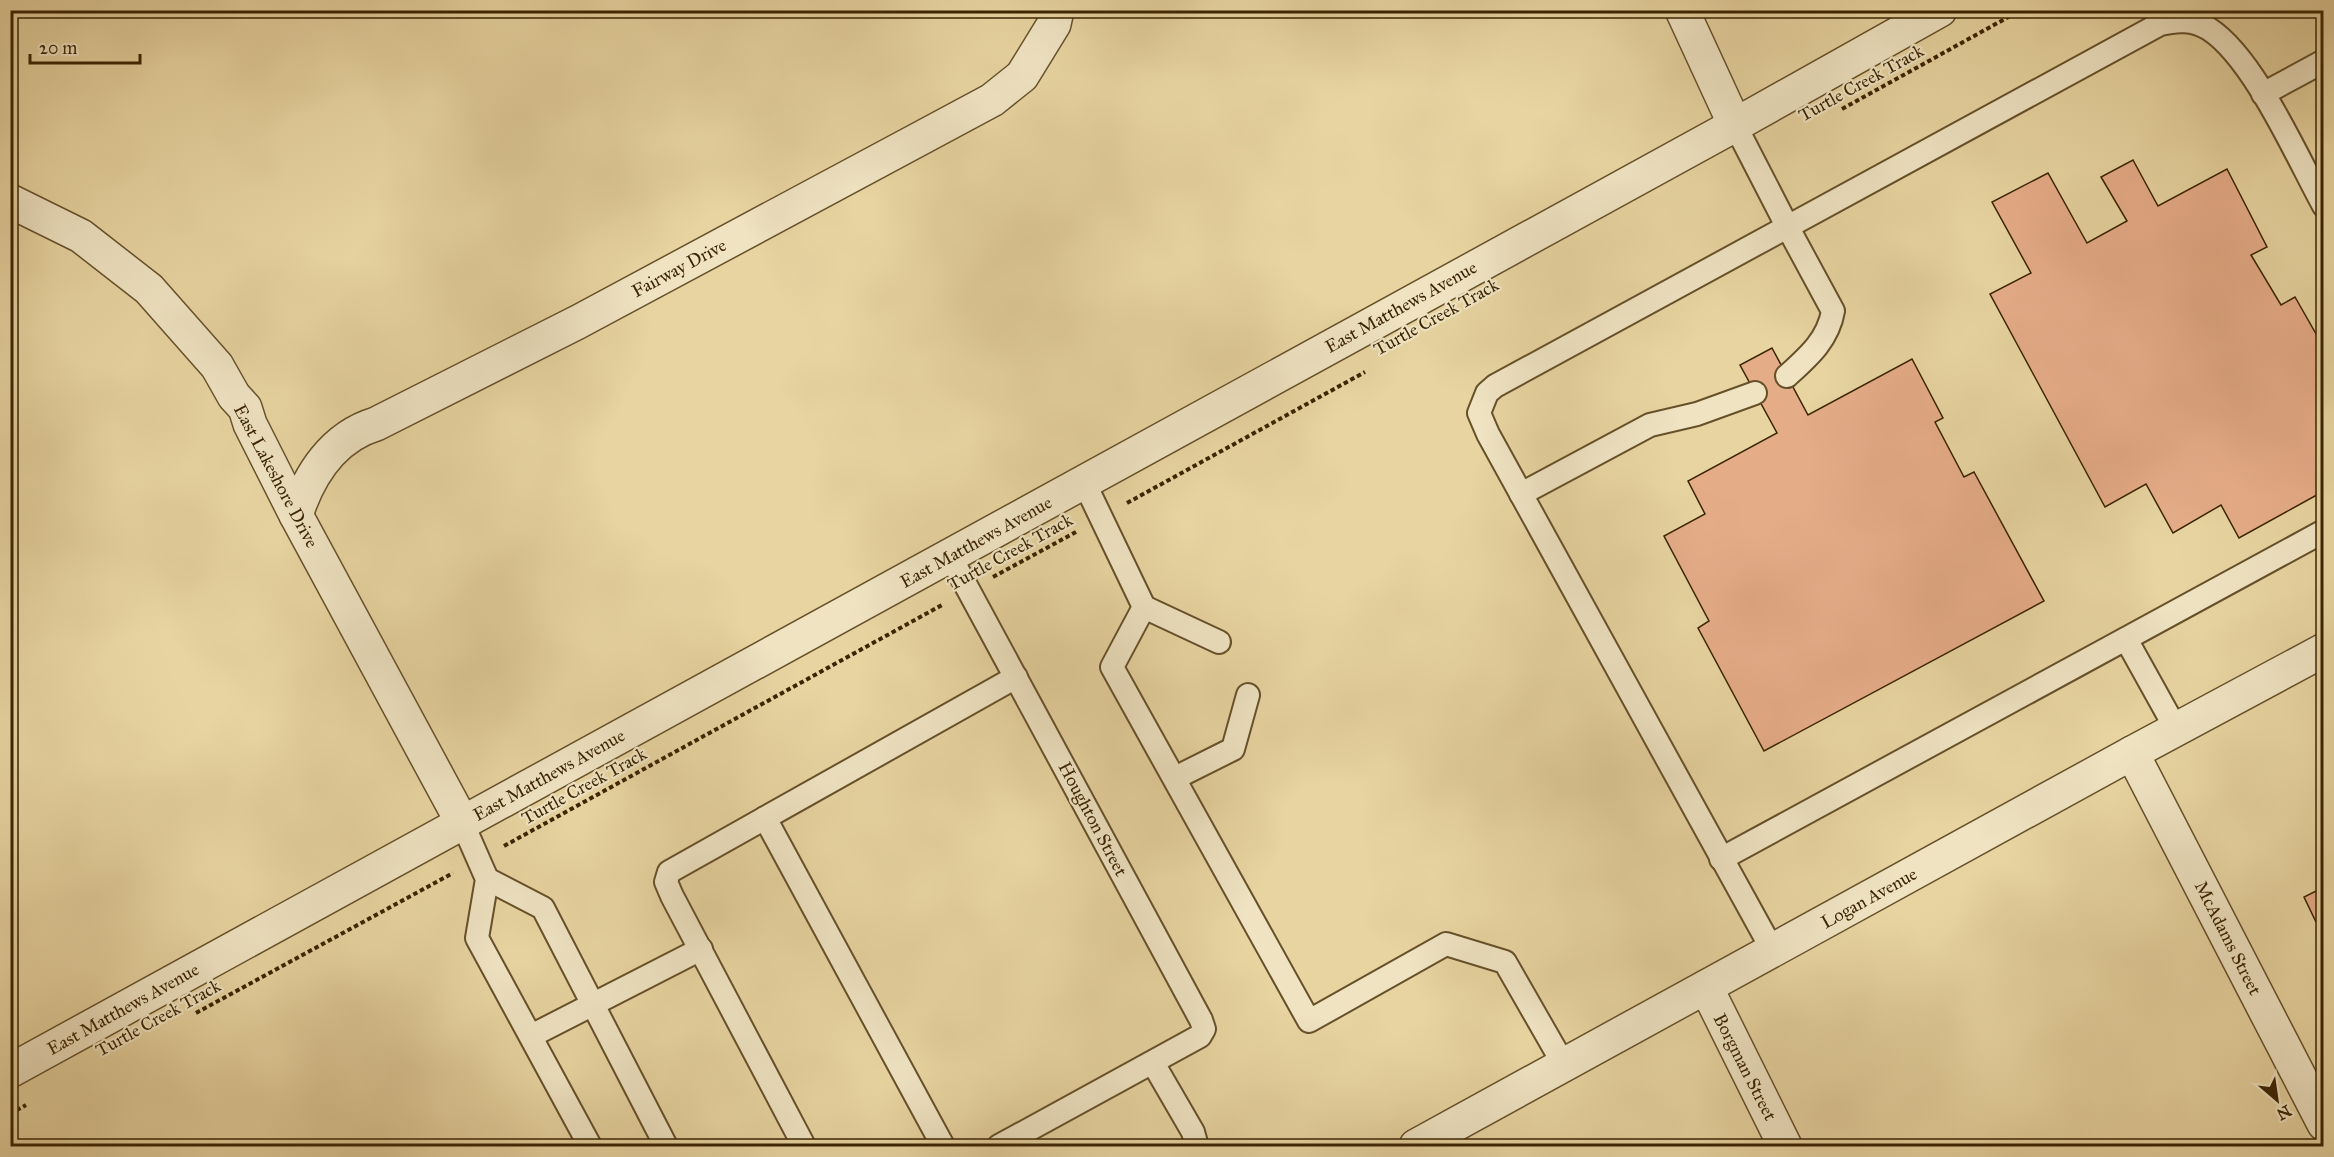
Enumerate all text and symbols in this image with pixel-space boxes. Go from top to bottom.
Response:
scale bar [30,27,140,65]
text: 20 m [39,37,77,59]
street label: Turtle Creek Track [1795,39,1928,126]
street label: Fairway Drive [628,234,730,302]
street label: East Matthews Avenue [1321,256,1481,358]
street label: Turtle Creek Track [1370,273,1503,360]
street label: East Lakeshore Drive [229,401,323,551]
street label: East Matthews Avenue [896,491,1056,593]
street label: Turtle Creek Track [944,508,1077,595]
street label: East Matthews Avenue [469,724,629,826]
street label: Turtle Creek Track [518,742,651,829]
street label: Houghton Street [1053,758,1133,881]
street label: Logan Avenue [1817,863,1921,934]
street label: McAdams Street [2190,877,2266,999]
street label: East Matthews Avenue [43,958,203,1060]
street label: Turtle Creek Track [92,974,225,1061]
street label: Borgman Street [1708,1010,1782,1125]
north arrow [2247,1070,2307,1130]
text: N [2273,1101,2295,1124]

